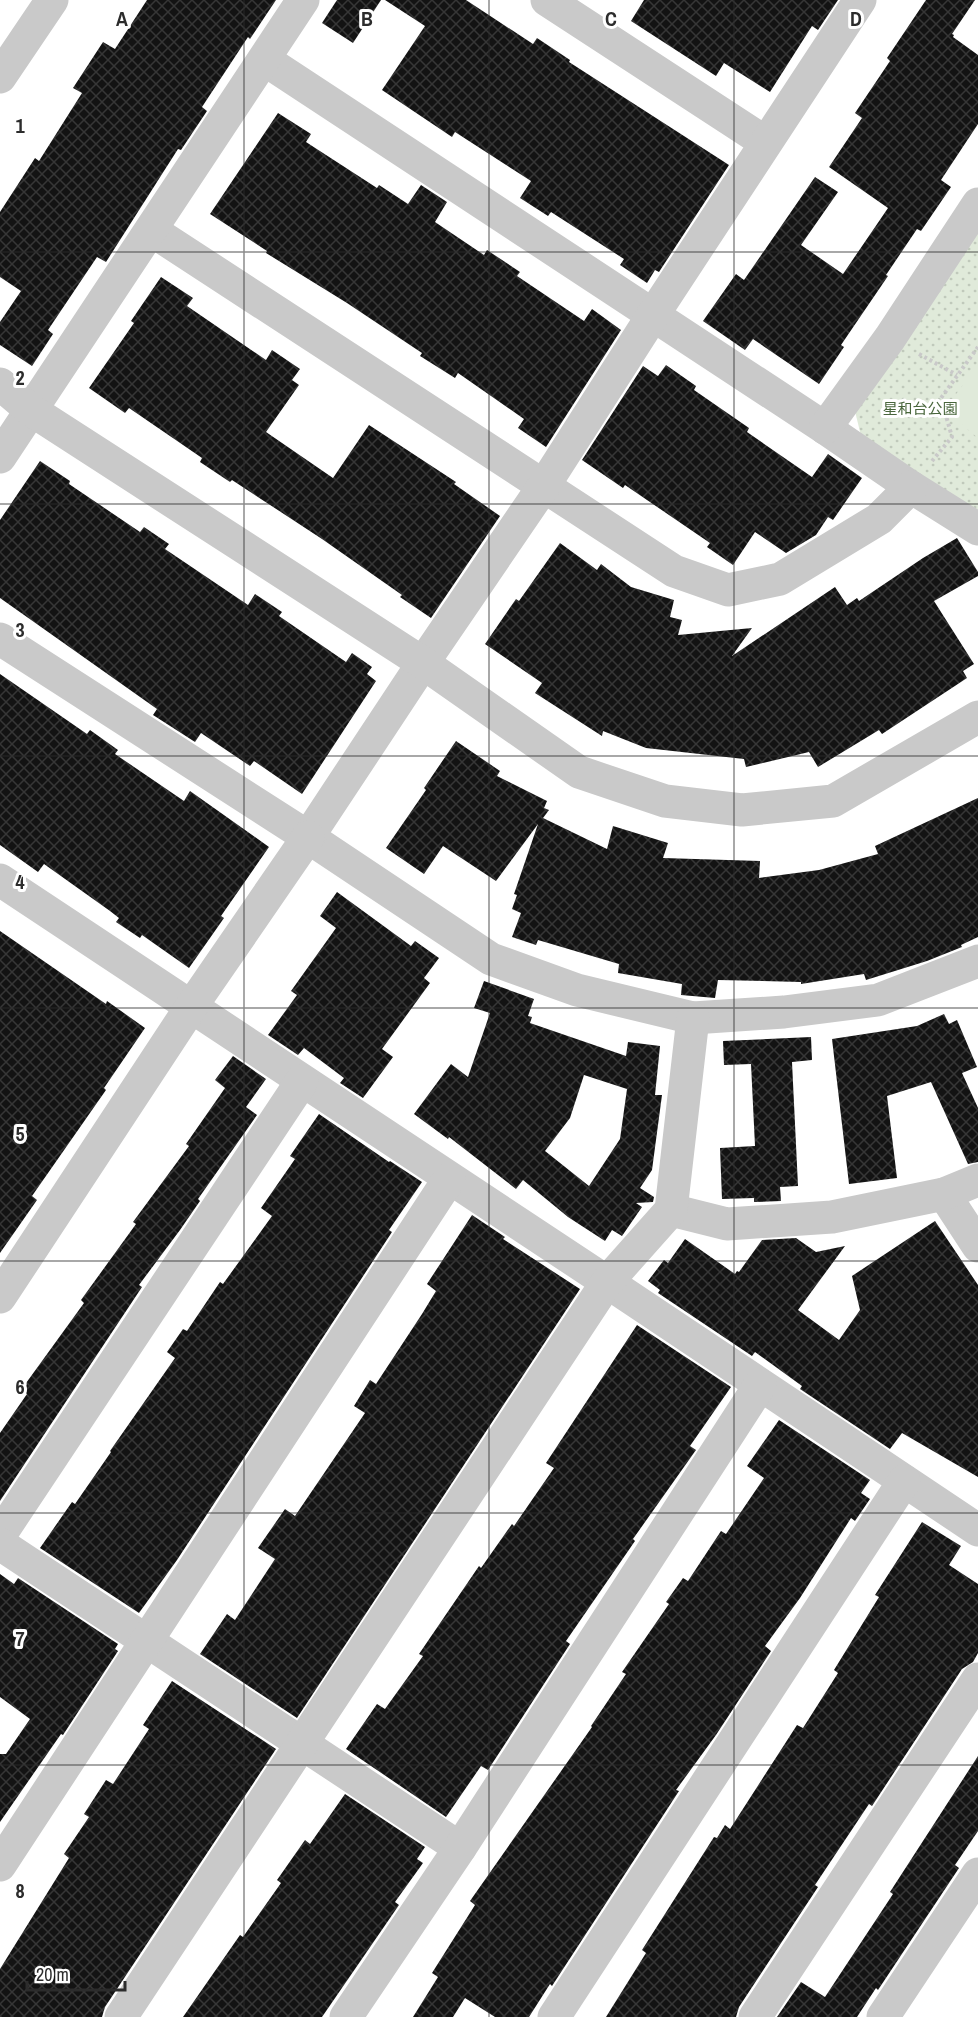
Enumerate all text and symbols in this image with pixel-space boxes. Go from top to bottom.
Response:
text: A [116,5,128,32]
text: B [361,5,373,32]
text: C [605,5,617,32]
text: D [850,5,862,32]
text: 1 [15,112,25,139]
text: 2 [15,364,25,391]
park label: 星和台公園 [882,398,958,419]
text: 3 [15,616,25,643]
text: 4 [15,868,25,895]
text: 5 [15,1120,25,1147]
text: 6 [15,1373,25,1400]
text: 7 [15,1625,25,1652]
text: 8 [15,1877,25,1904]
scale bar [27,1954,124,1992]
text: 20 m [36,1962,69,1987]

